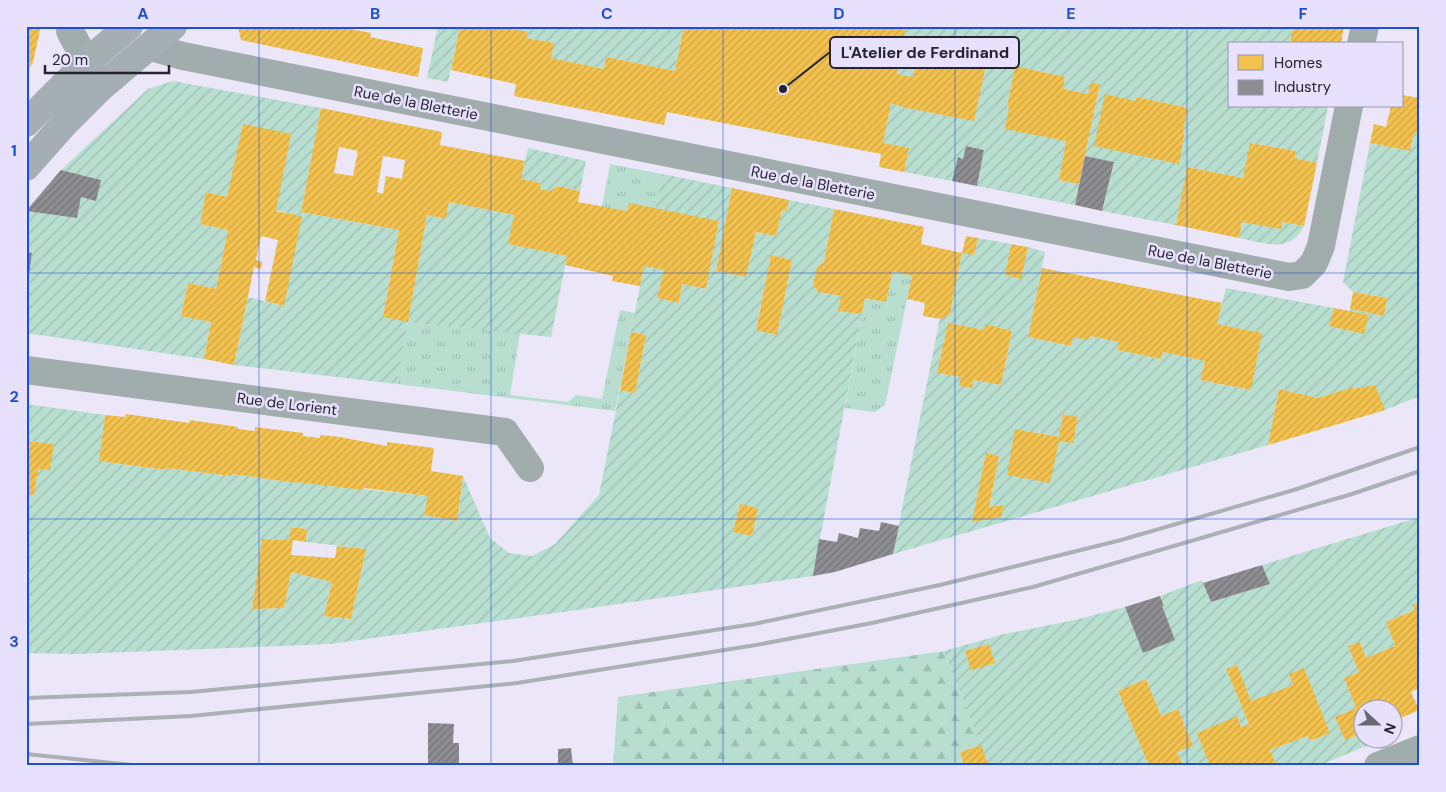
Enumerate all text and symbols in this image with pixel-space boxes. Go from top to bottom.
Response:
text: A [137,3,149,24]
text: B [370,3,380,24]
text: C [601,3,613,24]
text: D [833,3,845,24]
text: E [1066,3,1076,24]
text: F [1299,3,1308,24]
callout: L'Atelier de Ferdinand [830,37,1019,68]
scale bar [45,42,169,74]
text: L'Atelier de Ferdinand [841,42,1009,63]
legend [1228,42,1404,108]
text: 20 m [52,50,88,70]
text: Homes [1274,53,1323,73]
text: Industry [1274,77,1332,97]
street label: Rue de la Bletterie [352,81,480,125]
text: 1 [11,140,17,161]
street label: Rue de la Bletterie [749,161,877,205]
street label: Rue de la Bletterie [1146,240,1274,284]
text: 2 [9,386,19,407]
street label: Rue de Lorient [236,388,338,420]
text: 3 [9,631,19,652]
north arrow [1354,700,1404,750]
text: N [1380,721,1400,737]

